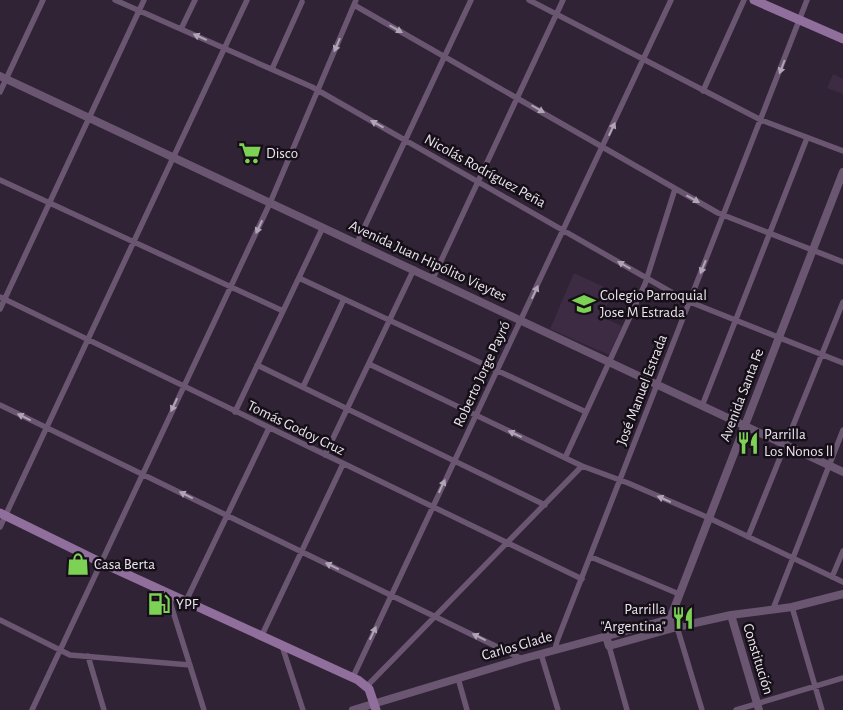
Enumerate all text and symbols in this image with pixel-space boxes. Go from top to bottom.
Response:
one-way arrow [390,24,403,33]
one-way arrow [192,33,207,41]
one-way arrow [333,38,341,53]
one-way arrow [777,60,785,74]
one-way arrow [531,104,544,113]
one-way arrow [370,119,384,128]
one-way arrow [608,122,616,136]
street label: Nicolás Rodríguez Peña [422,131,548,211]
supermarket icon: Disco [237,140,263,166]
place label: Disco [266,146,298,161]
one-way arrow [686,195,701,203]
street label: Avenida Juan Hipólito Vieytes [347,218,509,304]
one-way arrow [255,220,263,234]
one-way arrow [618,260,631,269]
one-way arrow [699,260,707,275]
one-way arrow [531,285,539,299]
place label: Colegio Parroquial Jose M Estrada [600,288,707,320]
school or university icon: Colegio Parroquial Jose M Estrada [571,291,597,317]
street label: Roberto Jorge Payró [451,319,513,429]
street label: José Manuel Estrada [614,332,670,448]
street label: Avenida Santa Fe [717,346,767,444]
one-way arrow [170,398,178,412]
street label: Tomás Godoy Cruz [245,398,347,458]
one-way arrow [17,412,31,420]
place label: Parrilla Los Nonos ll [764,427,833,459]
one-way arrow [508,430,522,438]
restaurant icon: Parrilla Los Nonos ll [735,430,761,456]
one-way arrow [439,479,447,493]
one-way arrow [179,491,193,499]
one-way arrow [657,494,671,502]
shop icon: Casa Berta [65,551,91,577]
place label: Casa Berta [94,557,155,572]
one-way arrow [325,562,339,570]
fuel station icon: YPF [146,591,172,617]
place label: YPF [176,597,199,612]
place label: Parrilla "Argentina" [600,602,666,634]
restaurant icon: Parrilla "Argentina" [670,605,696,631]
street label: Constitución [740,622,776,696]
one-way arrow [370,626,378,640]
street label: Carlos Glade [480,629,554,663]
one-way arrow [471,633,486,641]

